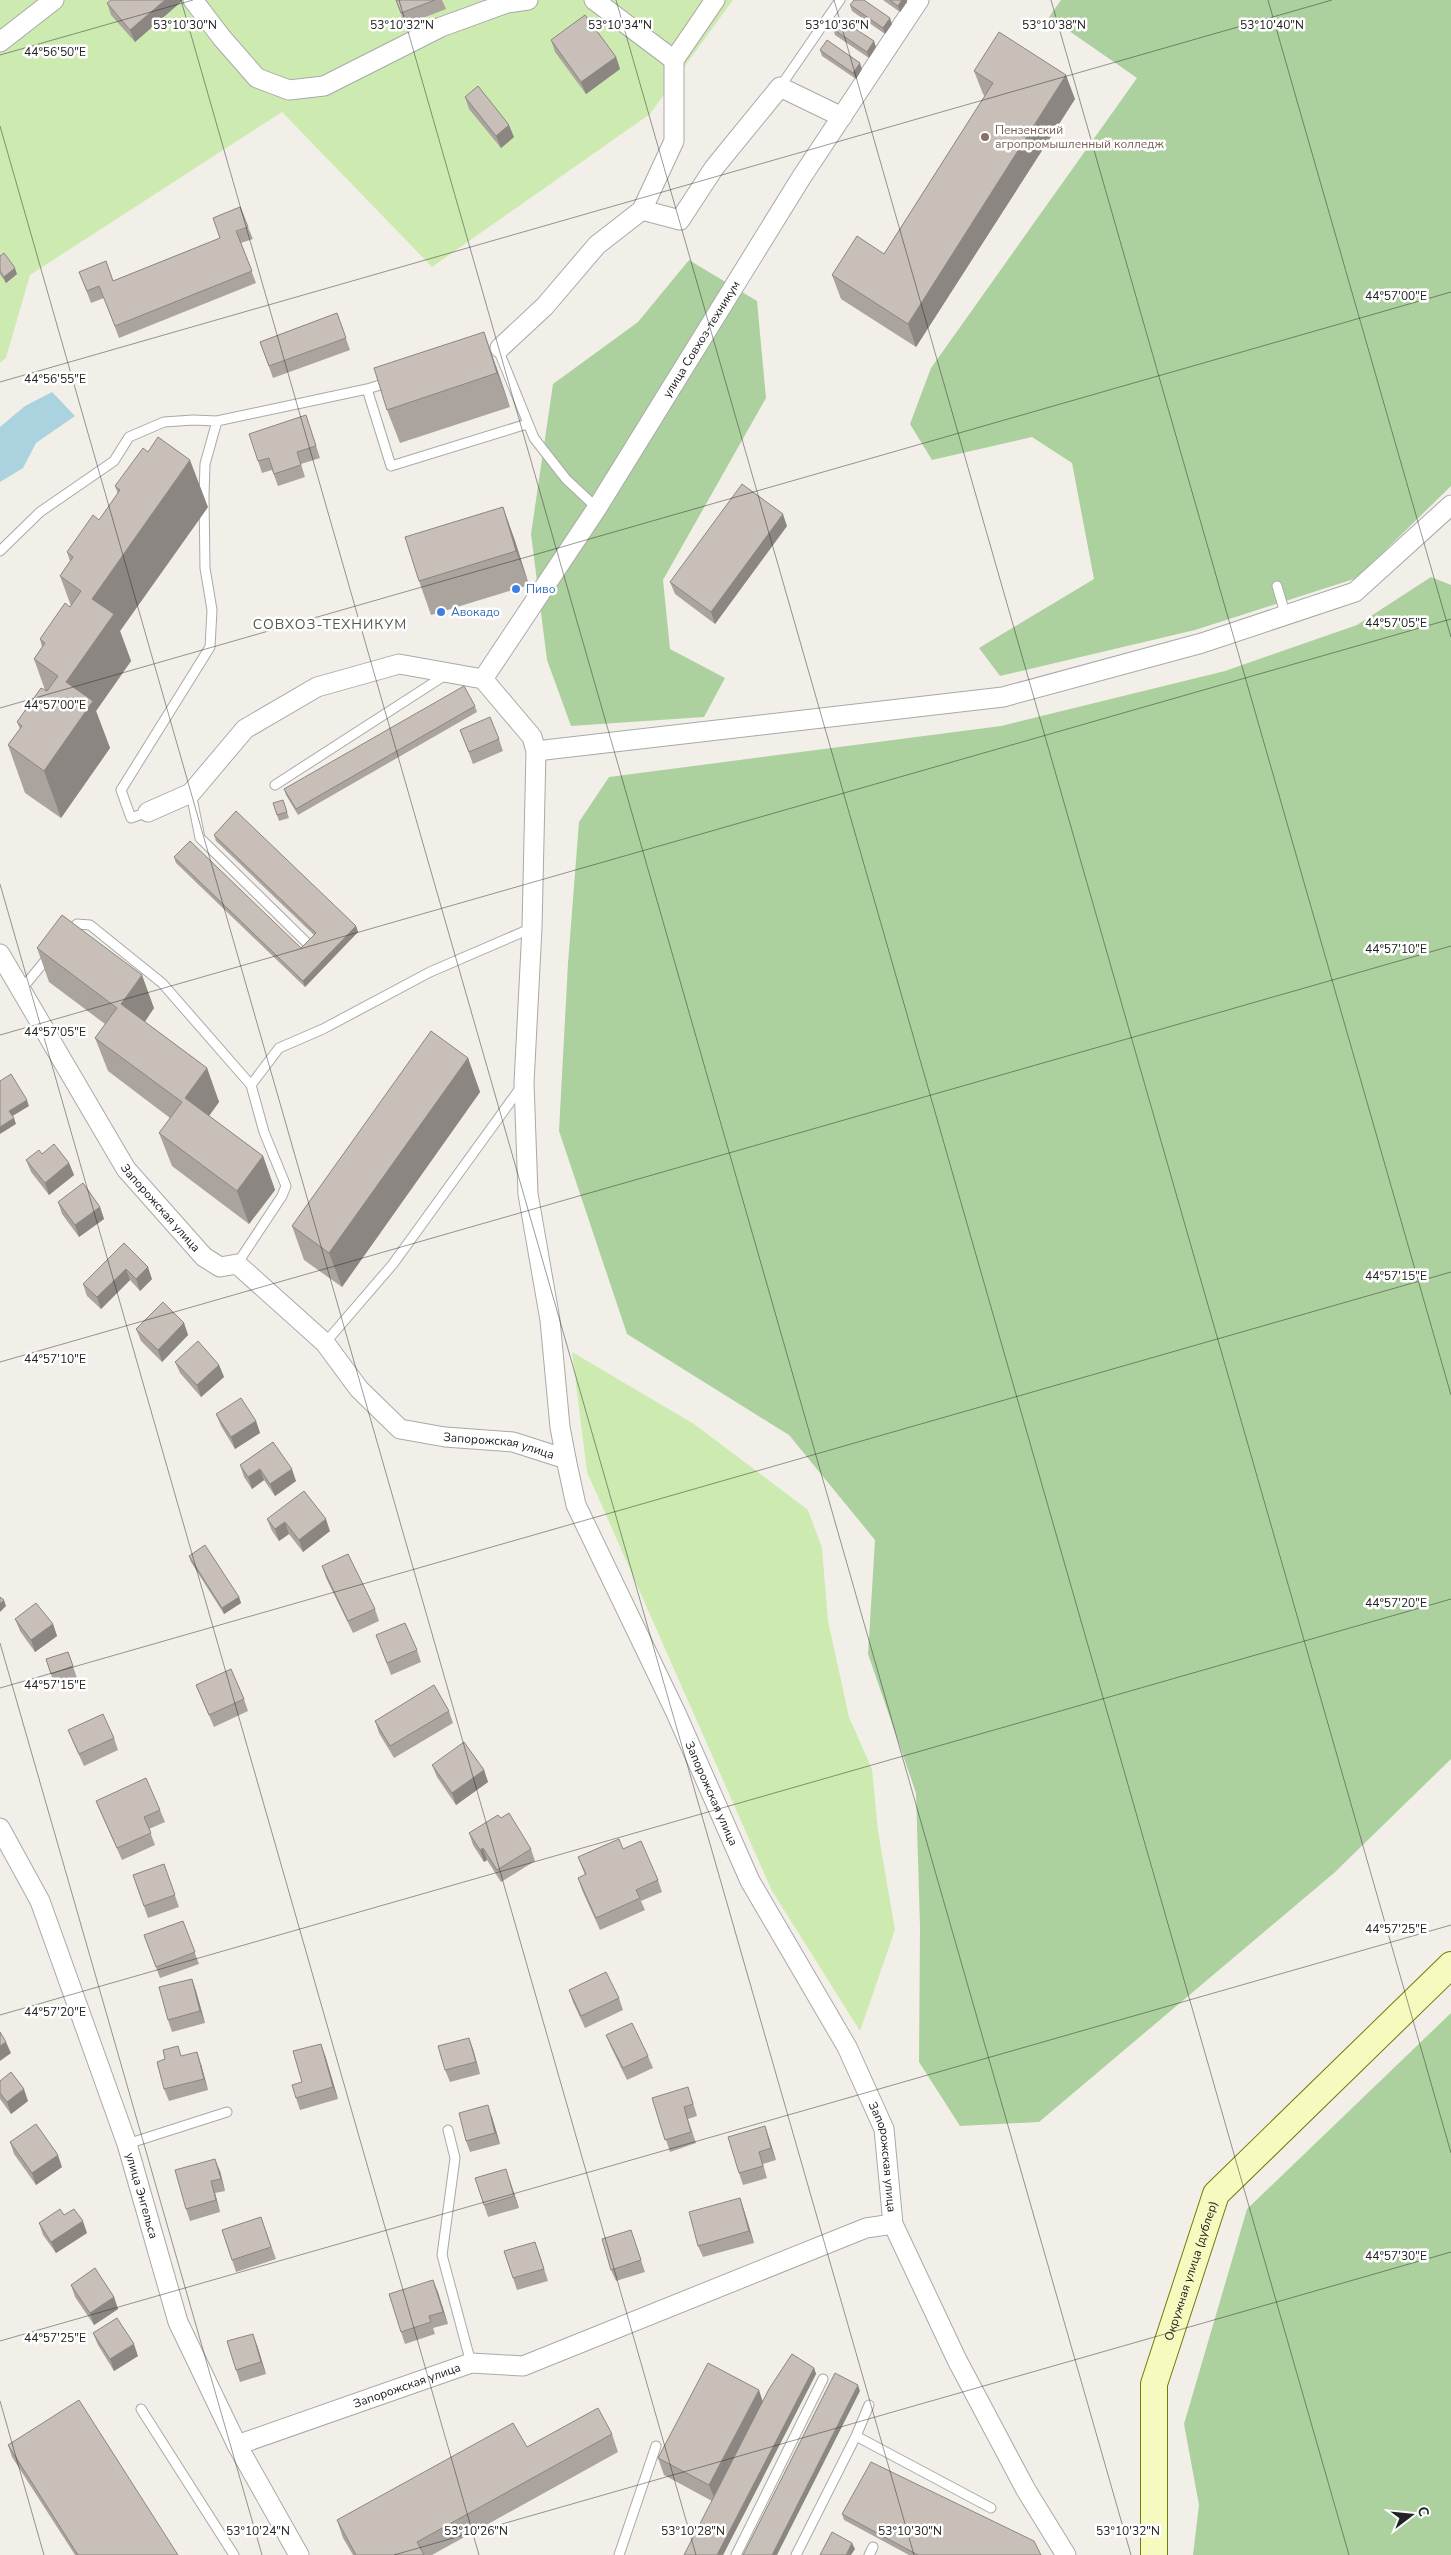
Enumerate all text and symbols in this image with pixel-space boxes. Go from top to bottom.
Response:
text: 53°10'30"N [153,17,217,33]
text: 53°10'32"N [370,17,434,33]
text: 53°10'34"N [588,17,652,33]
text: 53°10'36"N [805,17,869,33]
text: 53°10'38"N [1022,17,1086,33]
text: 53°10'40"N [1240,17,1304,33]
text: 44°56'50"E [24,44,86,60]
place label: Пензенский агропромышленный колледж [995,122,1164,152]
marker: Пензенский агропромышленный колледж [979,131,991,143]
street label: улица Совхоз-техникум [659,278,744,401]
text: 44°57'00"E [1365,288,1427,304]
text: 44°56'55"E [24,371,86,387]
place label: Пиво [526,581,556,597]
marker: Пиво [510,583,522,595]
place label: Авокадо [451,604,500,620]
marker: Авокадо [435,606,447,618]
district label: СОВХОЗ-ТЕХНИКУМ [253,615,407,634]
text: 44°57'05"E [1365,615,1427,631]
text: 44°57'00"E [24,697,86,713]
text: 44°57'10"E [1365,941,1427,957]
text: 44°57'05"E [24,1024,86,1040]
street label: Запорожская улица [117,1161,204,1255]
text: 44°57'15"E [1365,1268,1427,1284]
text: 44°57'10"E [24,1351,86,1367]
street label: Запорожская улица [443,1429,556,1463]
text: 44°57'20"E [1365,1595,1427,1611]
text: 44°57'15"E [24,1677,86,1693]
street label: Запорожская улица [681,1739,742,1848]
text: 44°57'25"E [1365,1921,1427,1937]
text: 44°57'20"E [24,2004,86,2020]
street label: Запорожская улица [865,2099,900,2213]
street label: улица Энгельса [122,2151,162,2241]
street label: Окружная улица (дублер) [1161,2199,1221,2343]
text: 44°57'30"E [1365,2248,1427,2264]
text: 44°57'25"E [24,2330,86,2346]
street label: Запорожская улица [351,2359,463,2412]
north arrow [1386,2490,1436,2540]
text: С [1413,2504,1434,2519]
text: 53°10'24"N [226,2523,290,2539]
text: 53°10'26"N [444,2523,508,2539]
text: 53°10'28"N [661,2523,725,2539]
text: 53°10'30"N [878,2523,942,2539]
text: 53°10'32"N [1096,2523,1160,2539]

